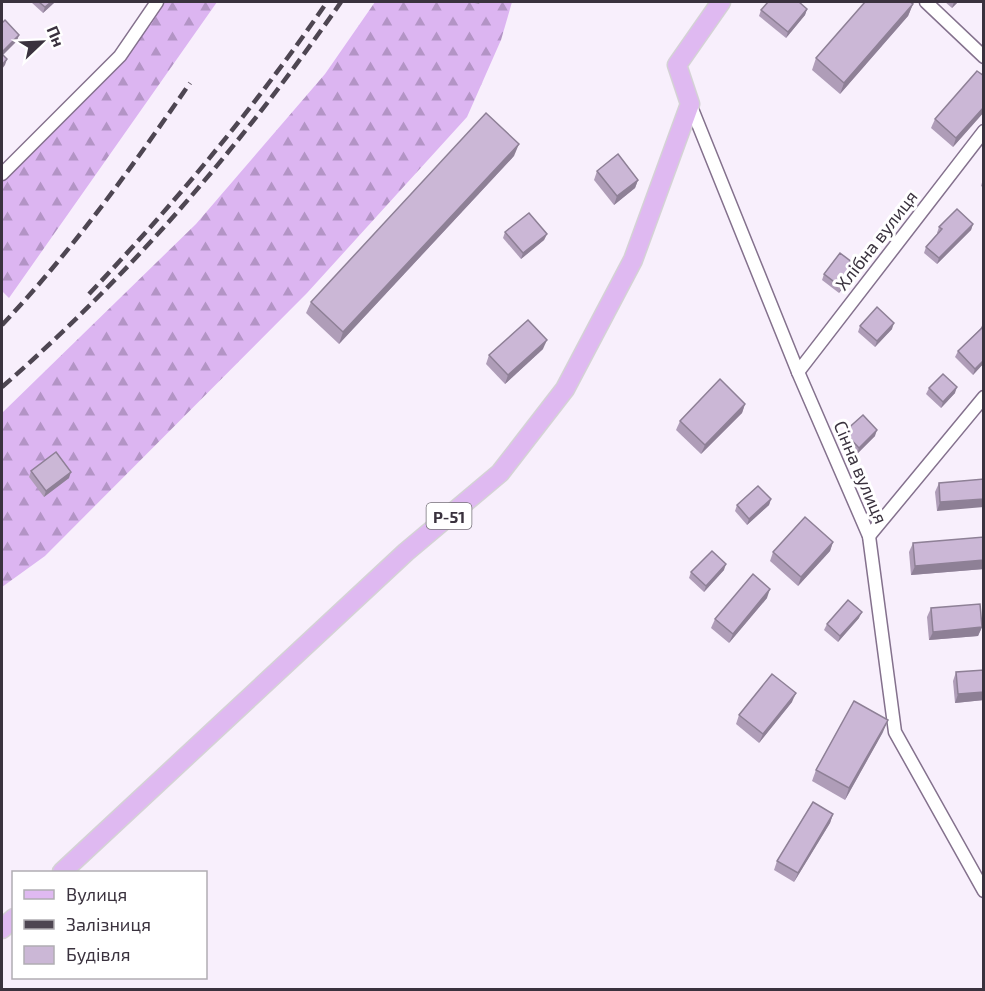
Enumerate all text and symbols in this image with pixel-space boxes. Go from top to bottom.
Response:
north arrow [12,12,72,72]
text: Пн [43,23,69,49]
street label: Хлібна вулиця [830,186,922,294]
street label: Сінна вулиця [829,417,893,527]
road number: Р-51 [426,503,472,529]
legend [12,871,207,979]
text: Вулиця [66,883,127,905]
text: Залізниця [66,913,151,935]
text: Будівля [66,943,130,965]

